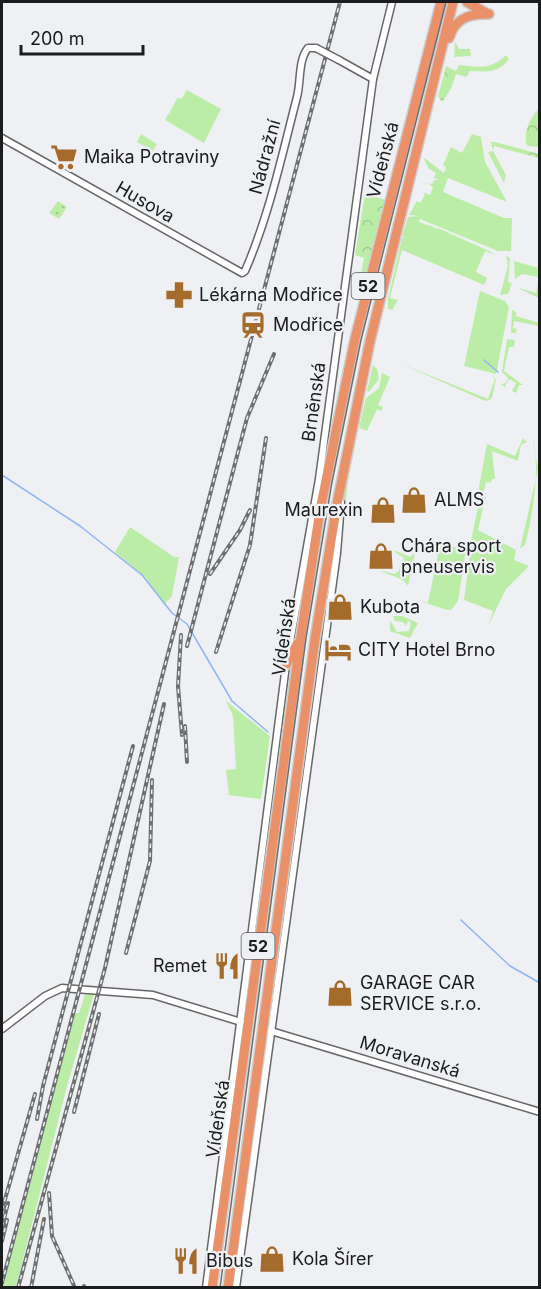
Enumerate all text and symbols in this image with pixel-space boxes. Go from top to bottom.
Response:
scale bar [21,18,142,56]
text: 200 m [30,28,85,49]
street label: Nádražní [244,117,285,197]
street label: Vídeňská [362,119,403,200]
supermarket icon: Maika Potraviny [49,142,79,172]
place label: Maika Potraviny [84,146,219,167]
street label: Husova [112,176,178,227]
road number: 52 [352,273,385,299]
pharmacy icon: Lékárna Modřice [164,280,194,310]
place label: Lékárna Modřice [199,284,343,305]
station icon: Modřice [238,310,268,340]
place label: Modřice [273,314,343,335]
street label: Brněnská [298,361,329,443]
shop icon: ALMS [399,485,429,515]
place label: ALMS [434,489,484,510]
shop icon: Maurexin [368,495,398,525]
place label: Maurexin [285,499,363,520]
place label: Chára sport pneuservis [401,535,501,577]
shop icon: Chára sport pneuservis [366,541,396,571]
shop icon: Kubota [325,592,355,622]
place label: Kubota [360,596,420,617]
street label: Vídeňská [268,597,299,677]
hotel icon: CITY Hotel Brno [323,635,353,665]
place label: CITY Hotel Brno [358,639,495,660]
road number: 52 [242,933,274,959]
restaurant icon: Remet [212,951,242,981]
place label: Remet [153,955,207,976]
place label: GARAGE CAR SERVICE s.r.o. [360,972,481,1014]
shop icon: GARAGE CAR SERVICE s.r.o. [325,978,355,1008]
street label: Moravanská [357,1031,463,1082]
street label: Vídeňská [202,1079,233,1159]
shop icon: Kola Šírer [257,1244,287,1274]
restaurant icon: Bibus [171,1246,201,1276]
place label: Kola Šírer [292,1247,374,1269]
place label: Bibus [206,1250,253,1271]

